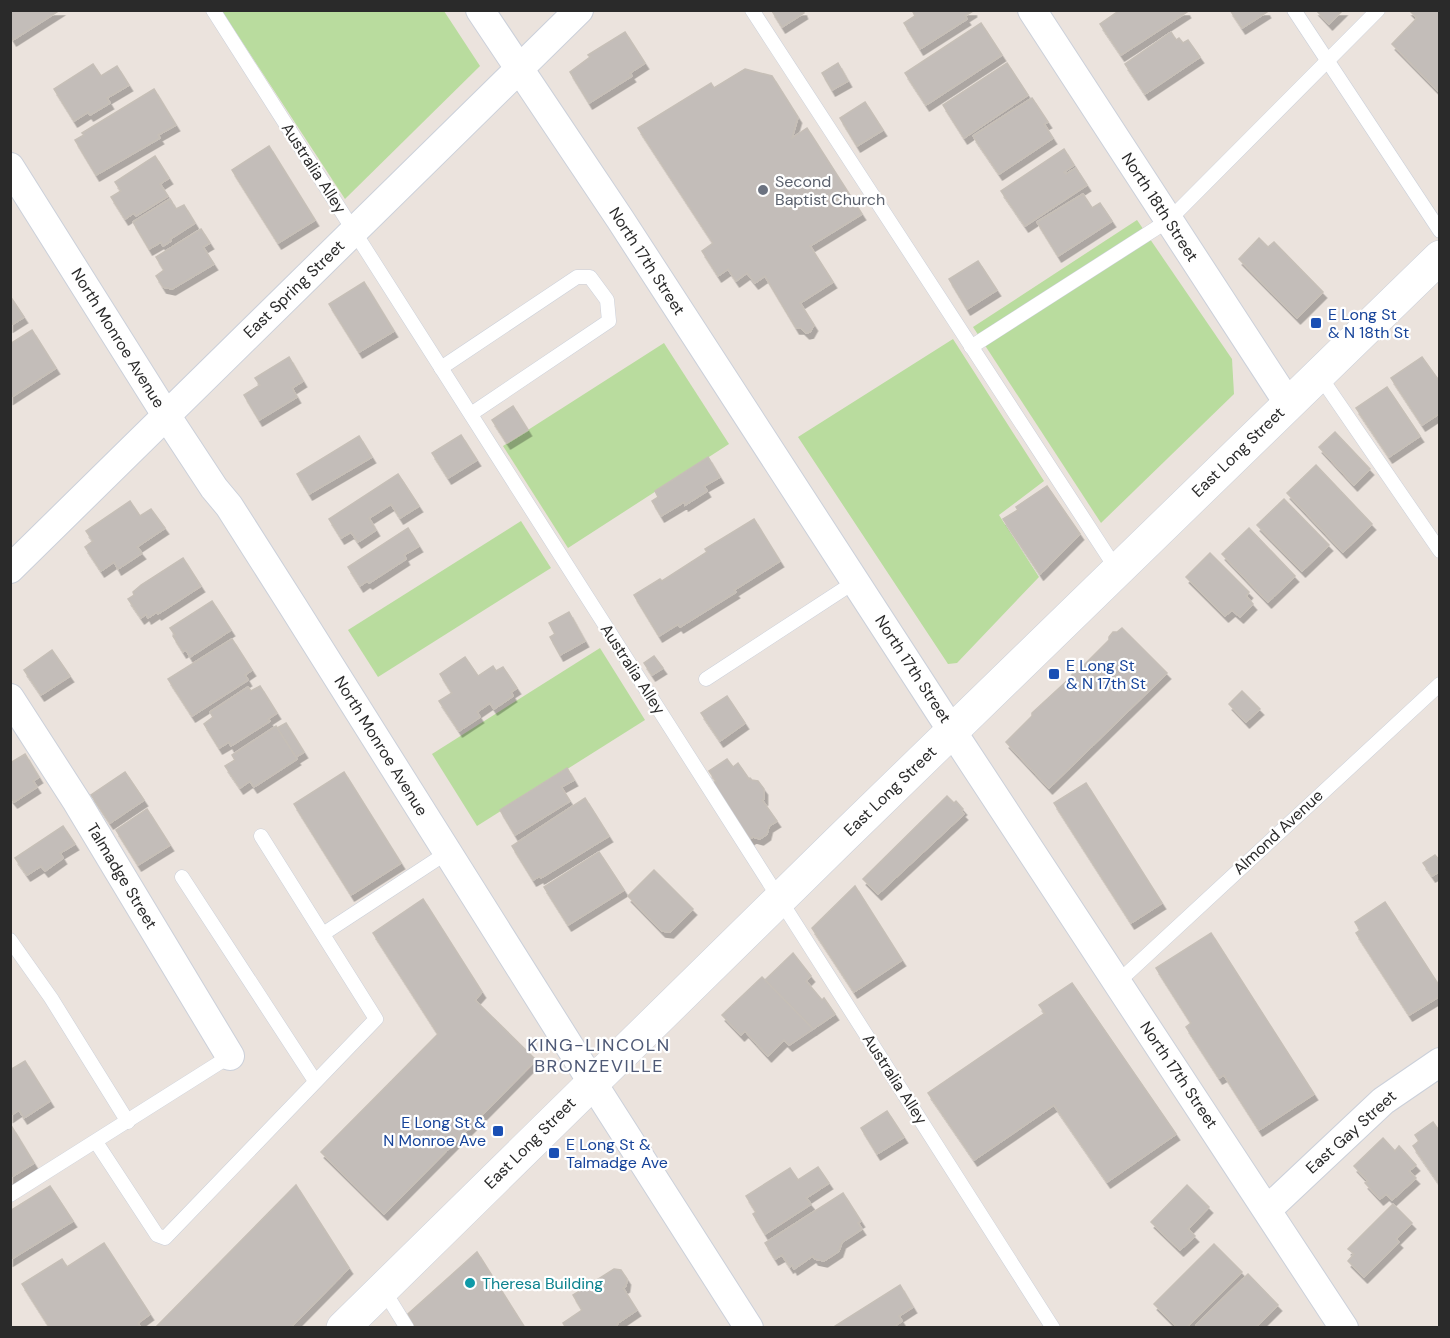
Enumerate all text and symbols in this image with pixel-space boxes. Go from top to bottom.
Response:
street label: Australia Alley [277,119,351,217]
street label: North 18th Street [1117,148,1203,266]
place label: Second Baptist Church [775,171,885,210]
marker: Second Baptist Church [756,183,770,197]
street label: North 17th Street [604,203,690,319]
street label: East Spring Street [239,235,349,343]
street label: North Monroe Avenue [66,264,170,412]
place label: E Long St & N 18th St [1328,304,1409,343]
marker: E Long St & N 18th St [1309,316,1323,330]
street label: East Long Street [1187,402,1289,502]
street label: North 17th Street [870,611,956,727]
street label: Australia Alley [596,620,670,718]
place label: E Long St & N 17th St [1066,655,1146,694]
marker: E Long St & N 17th St [1047,667,1061,681]
street label: North Monroe Avenue [329,672,433,820]
street label: East Long Street [839,741,941,841]
street label: Almond Avenue [1229,785,1327,879]
street label: Talmadge Street [82,819,162,933]
street label: North 17th Street [1135,1017,1223,1133]
street label: Australia Alley [858,1030,932,1128]
district label: KING-LINCOLN BRONZEVILLE [527,1033,671,1078]
street label: East Gay Street [1301,1086,1401,1178]
street label: East Long Street [480,1093,580,1193]
place label: E Long St & N Monroe Ave [383,1112,486,1151]
marker: E Long St & N Monroe Ave [491,1124,505,1138]
place label: E Long St & Talmadge Ave [566,1134,668,1173]
marker: E Long St & Talmadge Ave [547,1146,561,1160]
place label: Theresa Building [482,1273,603,1294]
marker: Theresa Building [463,1276,477,1290]

